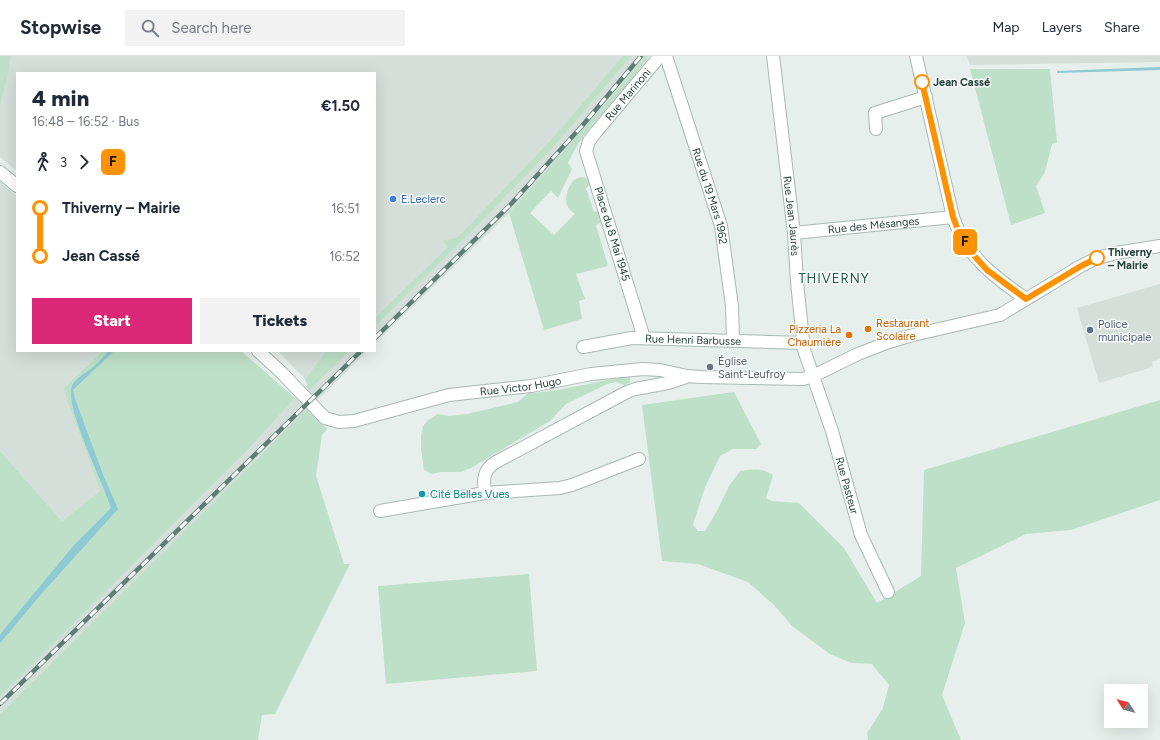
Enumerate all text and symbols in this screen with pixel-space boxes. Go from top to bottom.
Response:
search box [125,10,405,46]
text: Stopwise [20,16,101,39]
icon: search [139,17,161,39]
text: Search here [171,19,251,37]
text: Map [992,19,1020,36]
text: Layers [1042,19,1082,36]
text: Share [1104,19,1140,36]
street label: Rue Marinoni [602,65,653,123]
marker: Jean Cassé [914,74,930,90]
place label: Jean Cassé [933,76,990,89]
text: 4 min [32,85,89,112]
text: €1.50 [321,97,360,115]
text: 16:48 – 16:52 · Bus [32,114,139,129]
street label: Rue du 19 Mars 1962 [690,146,730,245]
icon: walk [32,151,54,173]
icon: forward [73,151,95,173]
text: F [109,153,117,170]
text: 3 [60,155,67,170]
street label: Rue Jean Jaurès [781,175,802,256]
street label: Place du 8 Mai 1945 [591,185,633,283]
place label: E.Leclerc [401,193,446,206]
marker: E.Leclerc [388,194,398,204]
text: Thiverny – Mairie [62,199,180,217]
text: 16:51 [331,201,360,216]
street label: Rue des Mésanges [827,214,920,236]
line badge: F [952,229,978,255]
text: F [961,233,969,250]
place label: Thiverny – Mairie [1108,246,1153,272]
text: Jean Cassé [62,247,140,265]
text: 16:52 [329,249,360,264]
marker: Thiverny – Mairie [1089,250,1105,266]
district label: THIVERNY [798,271,870,286]
button: Start [32,298,192,344]
button: Tickets [200,298,360,344]
place label: Restaurant Scolaire [876,317,930,343]
place label: Police municipale [1098,318,1151,344]
place label: Pizzeria La Chaumière [788,323,841,349]
marker: Restaurant Scolaire [863,324,873,334]
marker: Police municipale [1085,325,1095,335]
marker: Pizzeria La Chaumière [844,330,854,340]
street label: Rue Henri Barbusse [645,332,741,348]
place label: Église Saint-Leufroy [718,355,786,381]
marker: Église Saint-Leufroy [705,362,715,372]
street label: Rue Victor Hugo [479,374,562,398]
street label: Rue Pasteur [833,455,861,516]
place label: Cité Belles Vues [430,488,510,501]
marker: Cité Belles Vues [417,489,427,499]
north arrow [1104,684,1148,728]
map controls [1104,684,1148,728]

